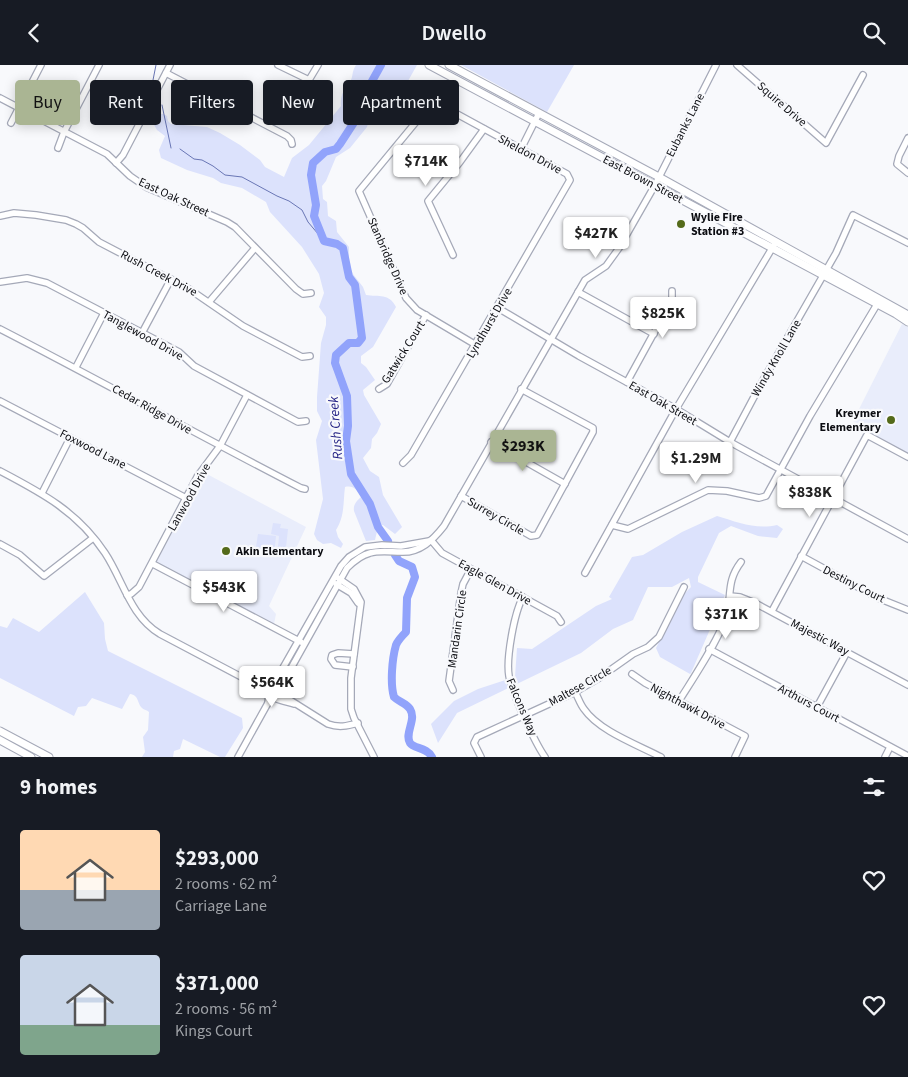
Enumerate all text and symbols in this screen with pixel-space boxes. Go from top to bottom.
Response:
text: Dwello [421,17,487,49]
icon: back [20,19,48,47]
icon: search [860,19,888,47]
street label: Squire Drive [753,78,810,131]
chip: Buy [15,80,80,125]
chip: Rent [90,80,161,125]
chip: Filters [171,80,253,125]
chip: New [263,80,333,125]
chip: Apartment [343,80,459,125]
street label: Eubanks Lane [662,90,709,160]
street label: Sheldon Drive [495,130,565,178]
pin: $714K [391,145,461,187]
text: $714K [404,150,448,172]
street label: East Brown Street [600,151,686,208]
street label: East Oak Street [136,174,212,221]
place label: Wylie Fire Station #3 [691,209,744,240]
street label: Stanbridge Drive [363,215,412,298]
pin: $427K [561,217,631,259]
marker: Wylie Fire Station #3 [675,218,687,230]
text: $427K [574,222,618,244]
street label: Rush Creek Drive [117,246,200,301]
street label: Lyndhurst Drive [462,285,516,362]
pin: $825K [628,297,698,339]
text: $825K [641,302,685,324]
street label: Tanglewood Drive [99,306,186,365]
street label: Windy Knoll Lane [747,316,805,400]
street label: Gatwick Court [377,318,429,387]
street label: East Oak Street [626,377,700,430]
street label: Cedar Ridge Drive [109,380,195,438]
water label: Rush Creek [324,395,348,460]
place label: Kreymer Elementary [820,405,882,436]
marker: Kreymer Elementary [885,414,897,426]
street label: Foxwood Lane [57,425,129,473]
pin: $293K [488,429,558,472]
text: $293K [501,435,545,457]
pin: $1.29M [655,441,737,484]
text: $1.29M [671,447,721,469]
street label: Lanwood Drive [164,460,215,534]
pin: $838K [775,475,845,518]
text: $838K [788,481,832,503]
street label: Surrey Circle [464,493,528,540]
place label: Akin Elementary [235,543,324,560]
marker: Akin Elementary [220,545,232,557]
street label: Eagle Glen Drive [455,555,534,610]
street label: Destiny Court [820,561,888,607]
pin: $543K [189,571,259,613]
text: $543K [202,576,246,598]
street label: Mandarin Circle [444,589,471,669]
pin: $371K [691,597,761,640]
text: $371K [704,603,748,625]
street label: Majestic Way [787,615,852,660]
street label: Maltese Circle [546,662,615,711]
pin: $564K [237,665,307,708]
text: $564K [250,671,294,693]
street label: Falcons Way [502,676,541,739]
street label: Nighthawk Drive [647,679,728,733]
street label: Arthurs Court [775,680,843,727]
text: 9 homes [20,772,97,802]
icon: filters [860,773,888,801]
text: $293,000 [175,843,259,873]
icon: home [60,850,120,910]
icon: heart [860,866,888,894]
text: 2 rooms · 62 m² [175,873,277,895]
text: Carriage Lane [175,895,267,917]
text: $371,000 [175,968,259,998]
icon: home [60,975,120,1035]
icon: heart [860,991,888,1019]
text: 2 rooms · 56 m² [175,998,277,1020]
text: Kings Court [175,1020,252,1042]

